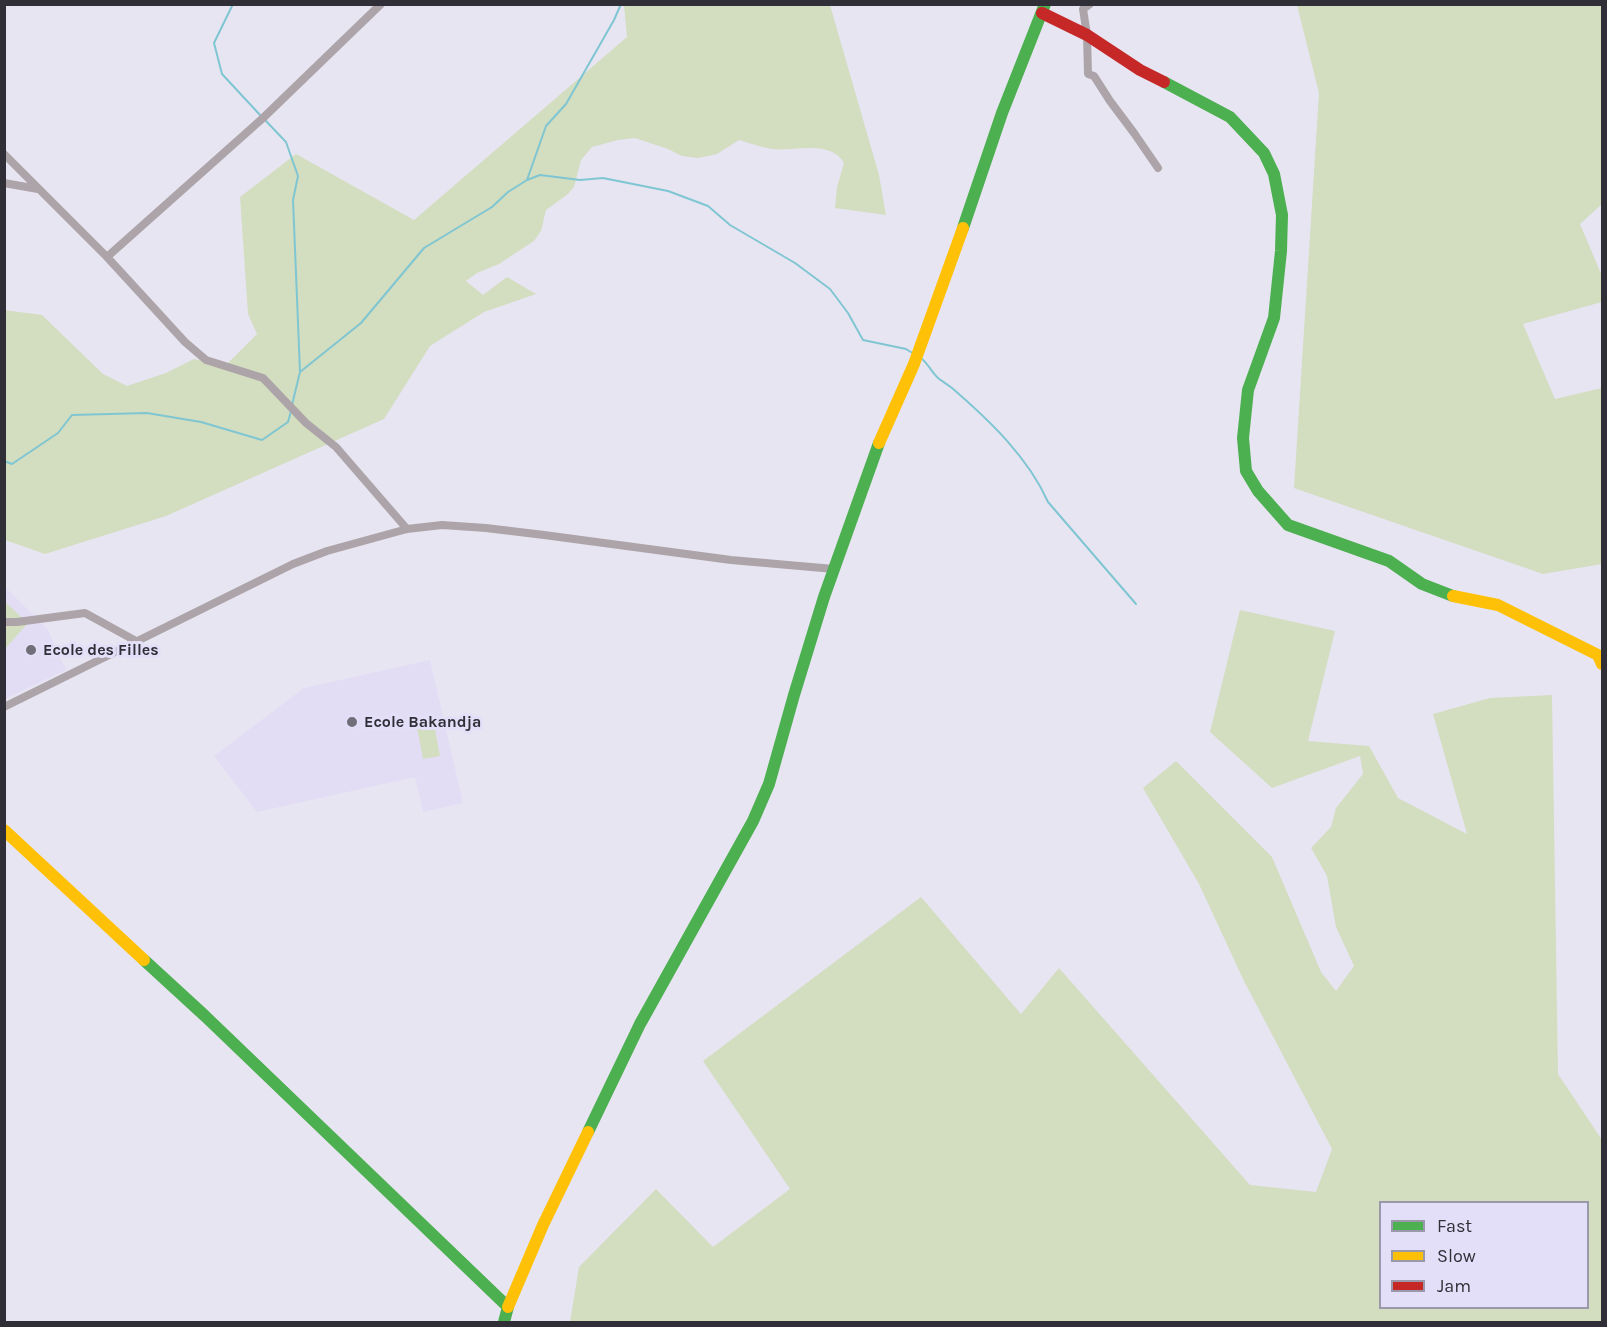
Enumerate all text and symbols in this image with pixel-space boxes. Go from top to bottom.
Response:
place label: Ecole des Filles [43,640,159,660]
marker: Ecole des Filles [24,643,38,657]
place label: Ecole Bakandja [364,712,481,732]
marker: Ecole Bakandja [345,715,359,729]
legend [1379,1201,1589,1309]
text: Fast [1437,1215,1472,1237]
text: Slow [1437,1245,1476,1267]
text: Jam [1437,1275,1471,1297]

